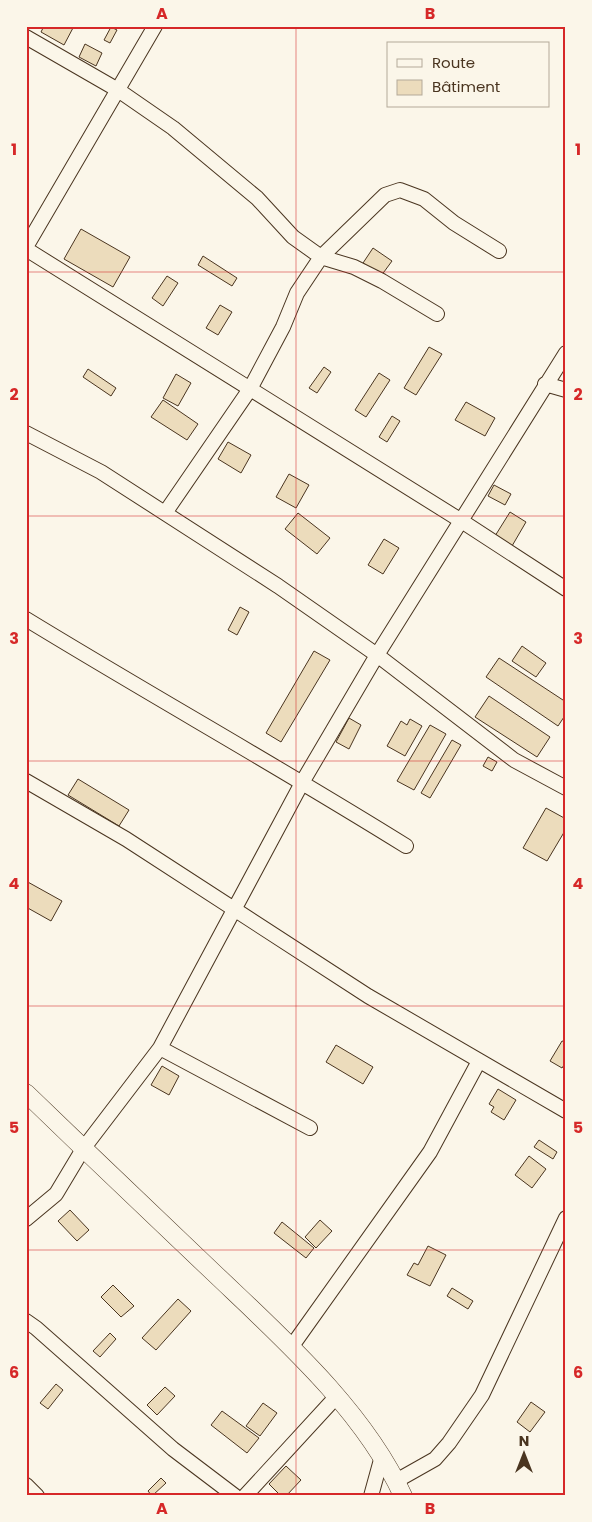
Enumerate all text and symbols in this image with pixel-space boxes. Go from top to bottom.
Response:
text: A [156,2,168,25]
text: B [425,2,435,25]
legend [387,42,550,108]
text: Route [432,52,475,73]
text: Bâtiment [432,76,500,97]
text: 1 [11,138,17,161]
text: 1 [575,138,581,161]
text: 2 [9,383,19,406]
text: 2 [573,383,583,406]
text: 3 [9,627,19,650]
text: 3 [573,627,583,650]
text: 4 [9,872,20,895]
text: 4 [573,872,584,895]
text: 5 [9,1116,19,1139]
text: 5 [573,1116,583,1139]
text: 6 [9,1361,19,1384]
text: 6 [573,1361,583,1384]
north arrow [500,1430,550,1480]
text: N [519,1431,529,1451]
text: A [156,1497,168,1520]
text: B [425,1497,435,1520]

